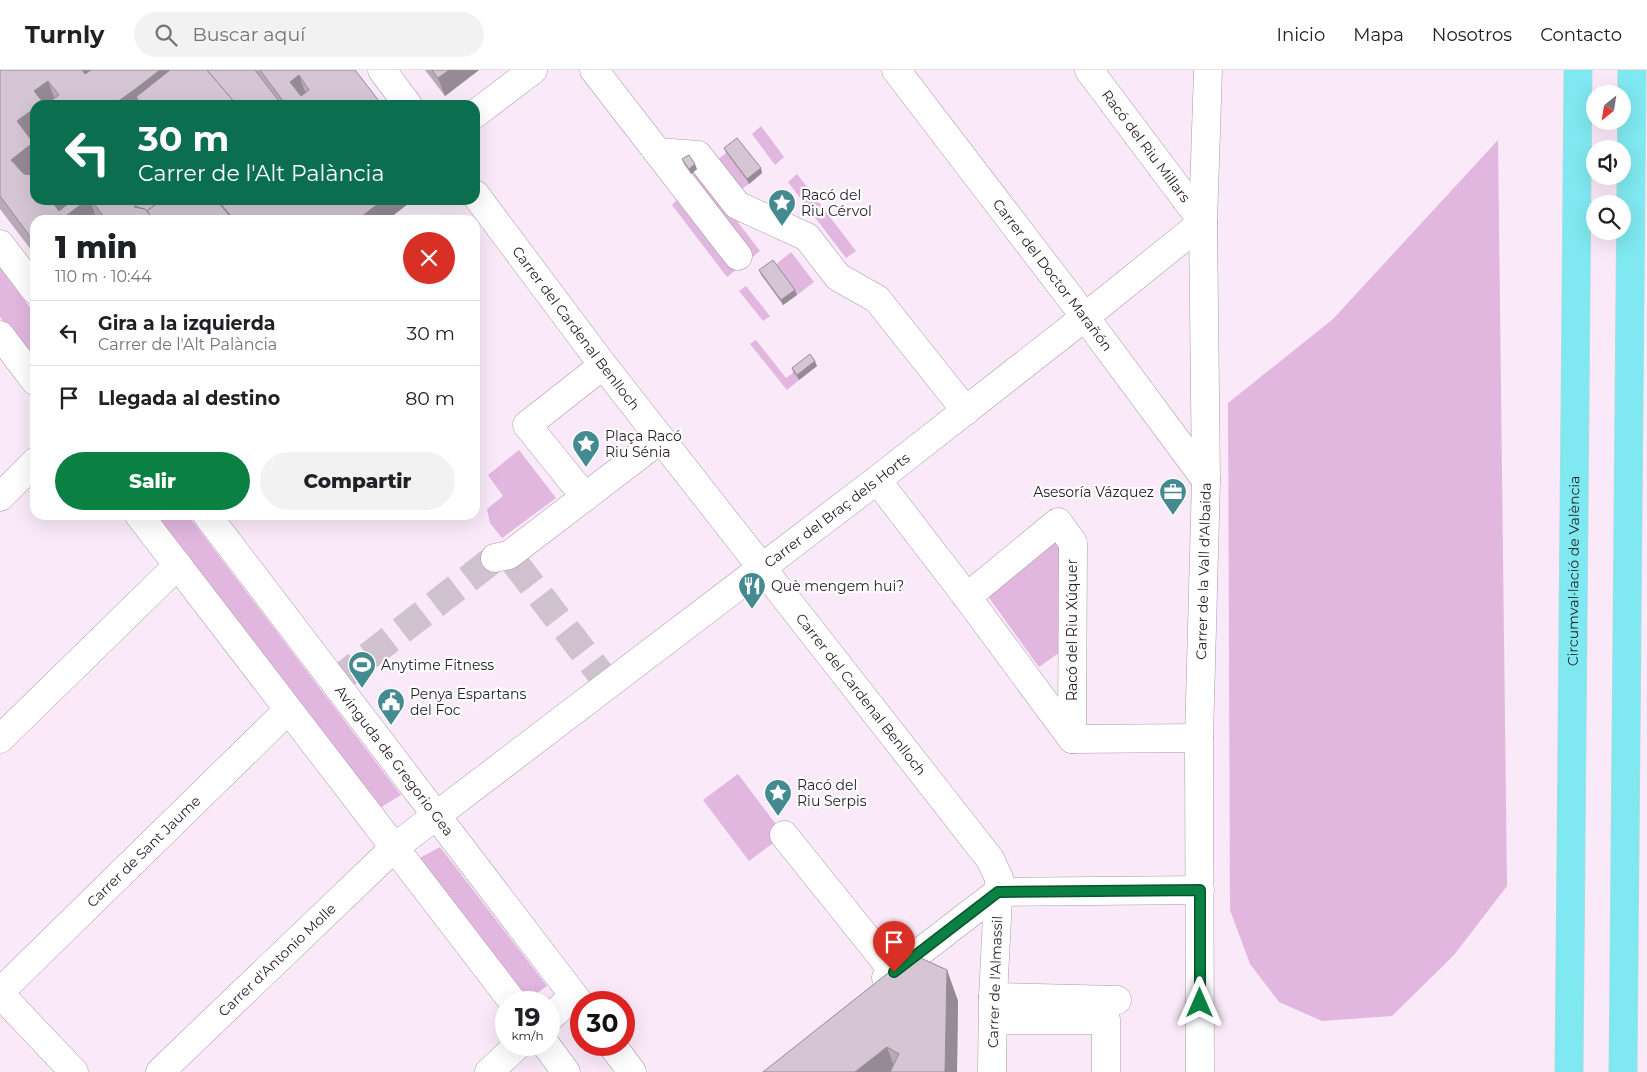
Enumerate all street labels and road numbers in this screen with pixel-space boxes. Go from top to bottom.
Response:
street label: Racó del Riu Millars [1098,86,1194,206]
street label: Carrer del Doctor Marañón [989,195,1116,355]
street label: Carrer del Cardenal Benlloch [508,243,644,414]
street label: Carrer del Braç dels Horts [761,449,913,572]
street label: Circumval·lació de València [1564,476,1583,666]
street label: Carrer de la Vall d'Albaida [1192,482,1215,660]
street label: Racó del Riu Xúquer [1063,559,1081,701]
street label: Carrer del Cardenal Benlloch [792,610,930,779]
street label: Avinguda de Gregorio Gea [331,682,458,840]
street label: Carrer de Sant Jaume [83,792,204,911]
street label: Carrer d'Antonio Molle [214,899,340,1020]
street label: Carrer de l'Almassil [984,915,1006,1049]

